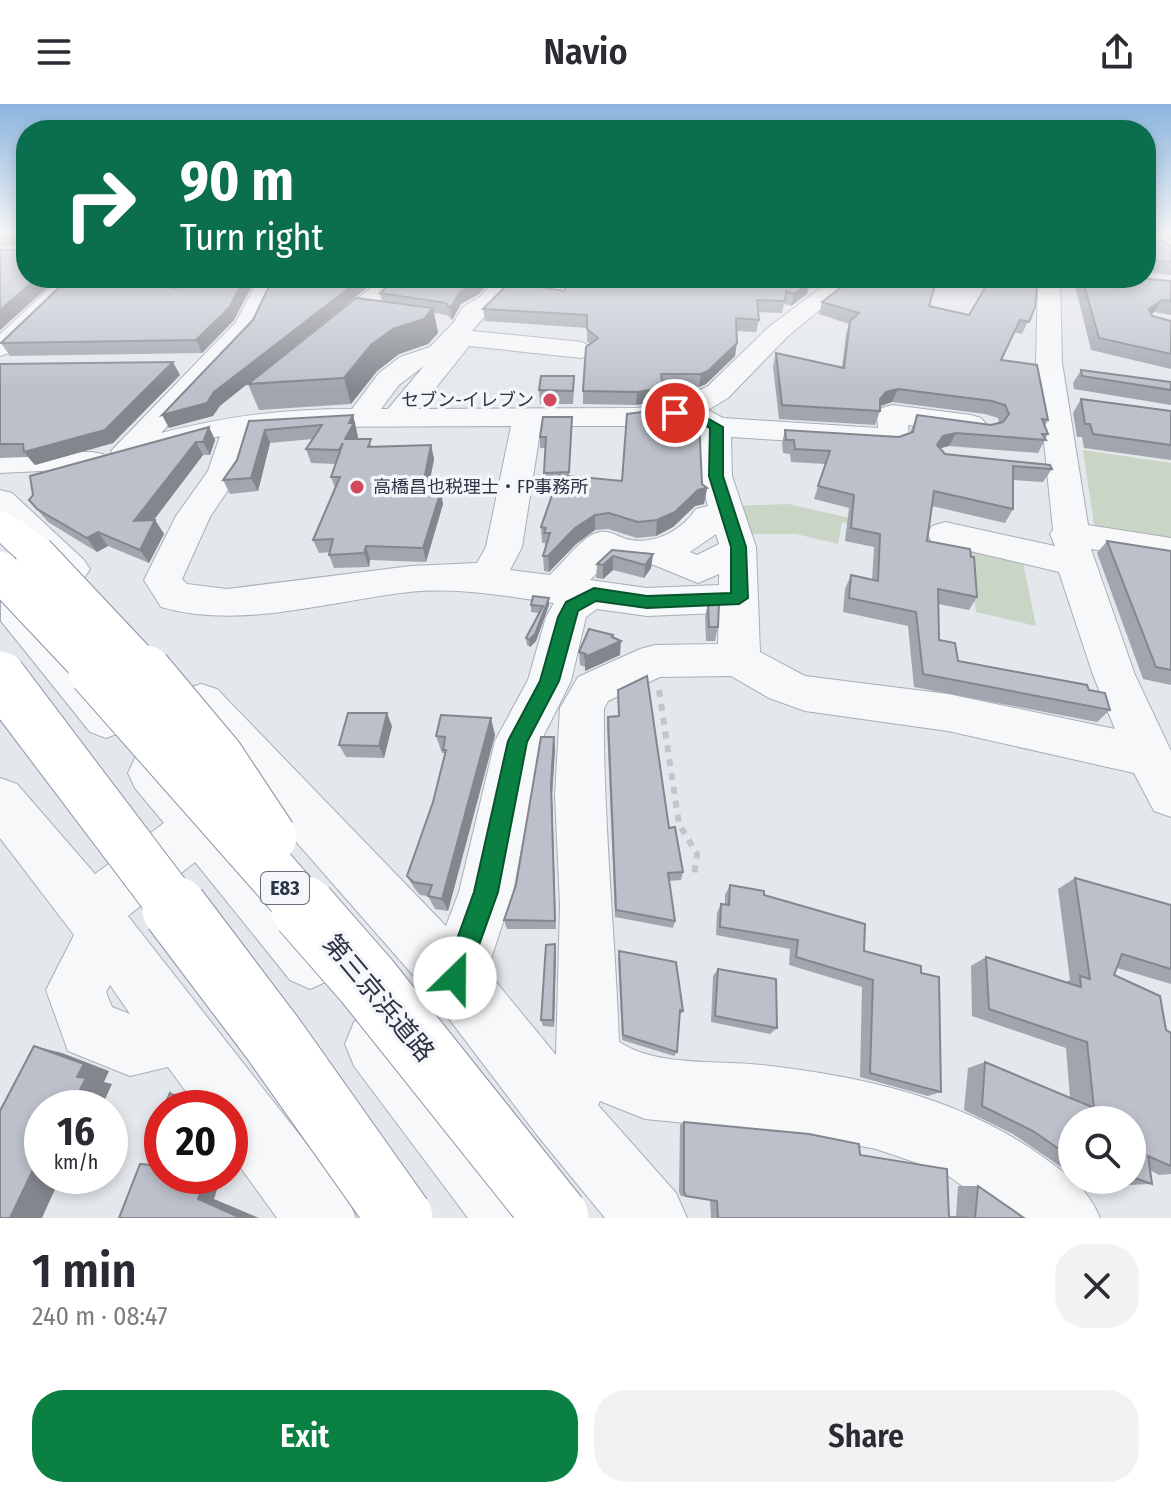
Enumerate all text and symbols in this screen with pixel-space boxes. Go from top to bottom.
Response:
icon: menu [32,30,76,74]
text: Navio [543,30,628,74]
icon: share [1095,30,1139,74]
text: 90 m [180,148,294,215]
icon: right [48,152,152,256]
text: Turn right [180,216,323,260]
pin [641,379,709,447]
place label: セブン-イレブン [401,389,534,411]
marker: セブン-イレブン [541,391,559,409]
icon: arrive [653,391,697,435]
place label: 高橋昌也税理士・FP事務所 [373,476,588,498]
marker: 高橋昌也税理士・FP事務所 [348,478,366,496]
road number: E83 [261,872,309,904]
street label: 第三京浜道路 [317,929,441,1068]
position arrow [413,936,497,1020]
speed limit sign: 20 [144,1090,248,1194]
map controls [1058,1106,1146,1194]
button: search [1058,1106,1146,1194]
text: 16 [57,1108,95,1156]
text: km/h [54,1150,98,1174]
text: 1 min [32,1242,137,1300]
button: close [1055,1244,1139,1328]
text: 240 m · 08:47 [32,1301,167,1332]
button: Exit [32,1390,578,1482]
button: Share [594,1390,1139,1482]

